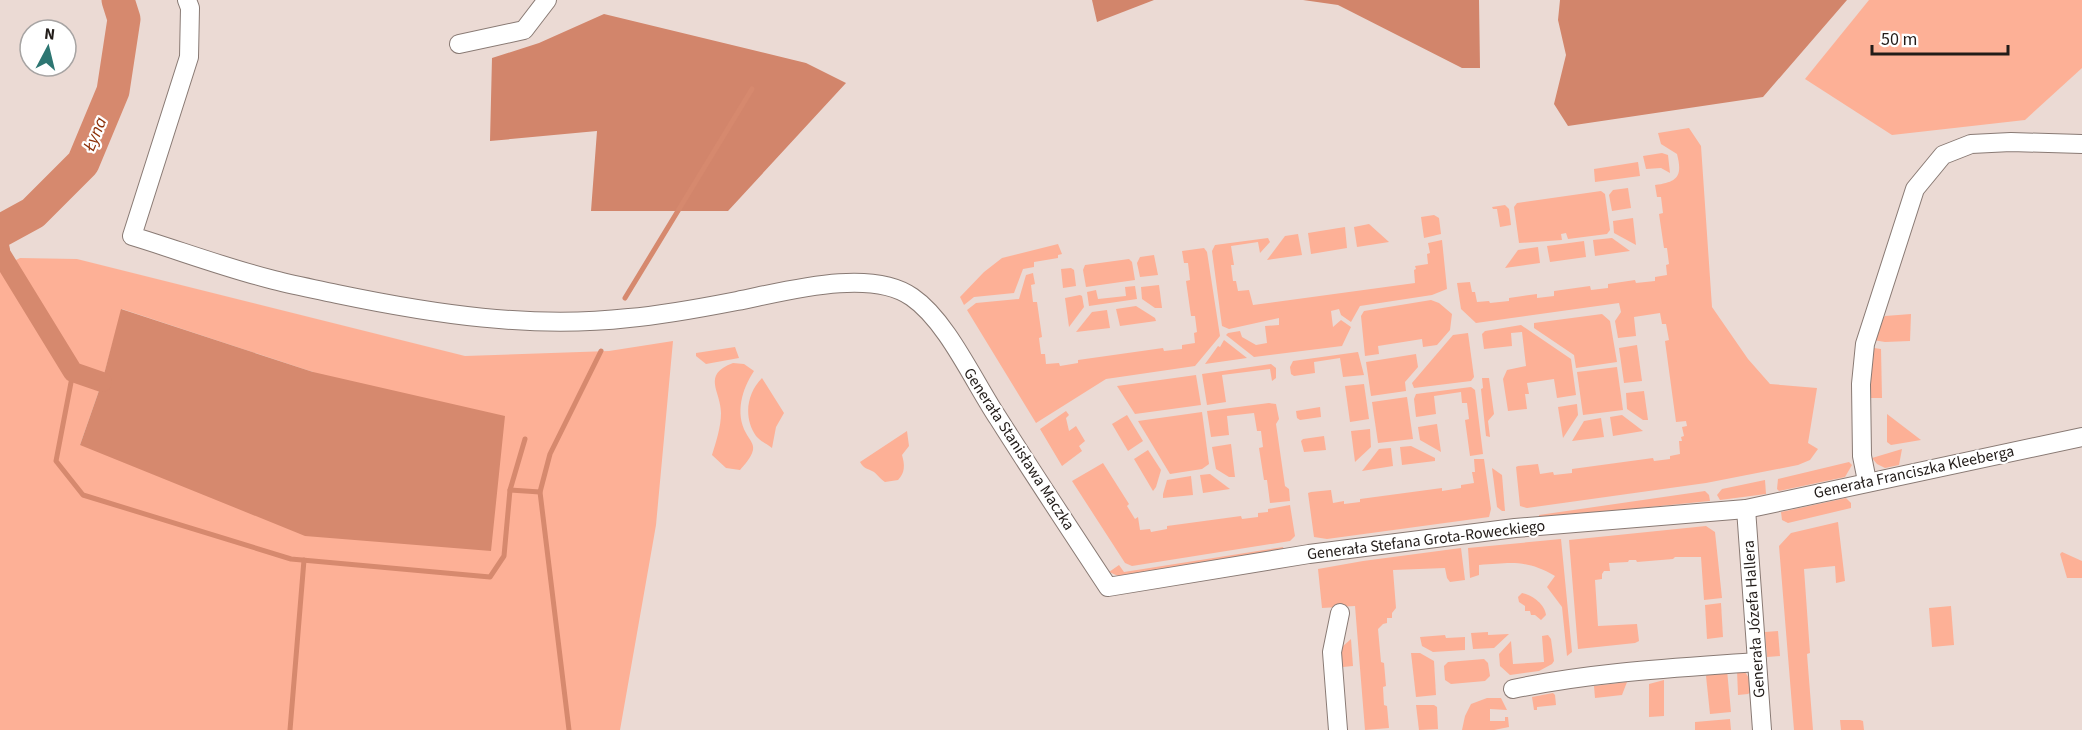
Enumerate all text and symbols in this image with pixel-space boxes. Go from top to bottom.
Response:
north arrow [18,18,78,78]
scale bar [1872,18,2008,56]
text: N [43,23,56,46]
text: 50 m [1881,27,1917,52]
water label: Łyna [76,113,113,156]
street label: Generała Stanisława Maczka [958,364,1080,534]
street label: Generała Franciszka Kleeberga [1812,440,2016,504]
street label: Generała Stefana Grota-Roweckiego [1306,514,1546,566]
street label: Generała Józefa Hallera [1738,539,1770,699]

